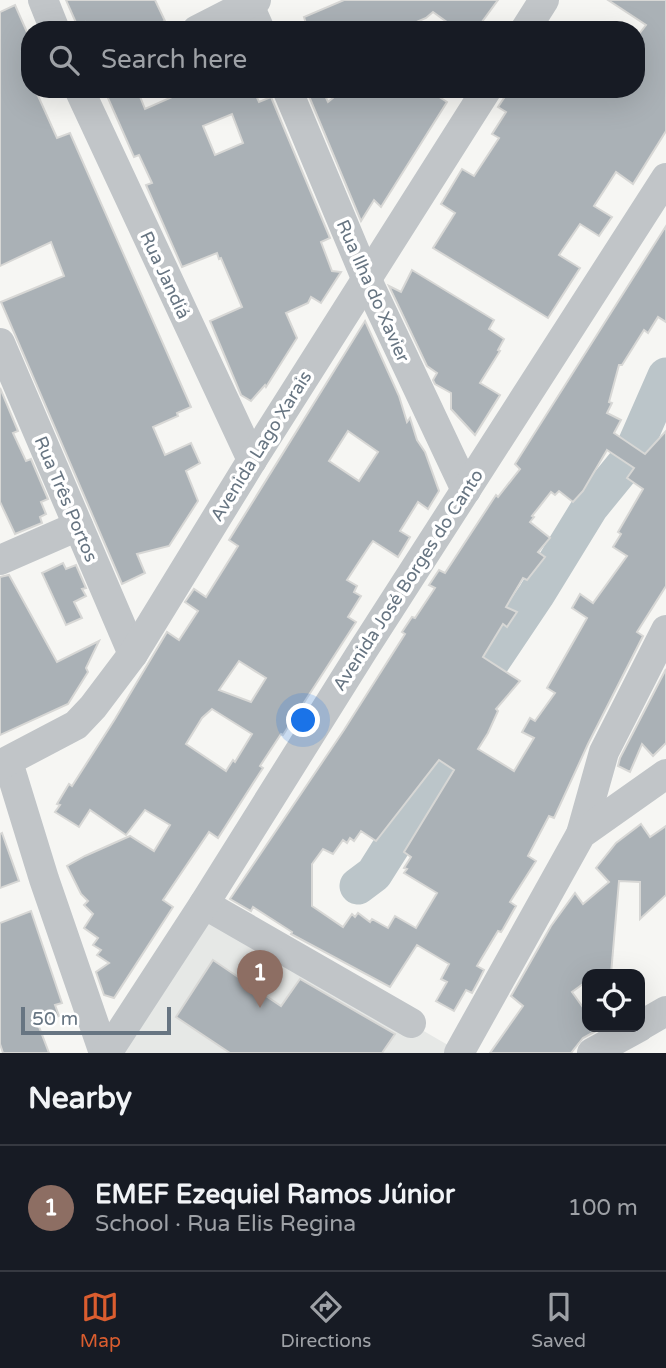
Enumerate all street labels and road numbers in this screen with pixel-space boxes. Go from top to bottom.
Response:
street label: Rua Ilha do Xavier [332,216,414,366]
street label: Rua Jandiá [135,228,195,322]
street label: Avenida Lago Xarais [206,367,316,525]
street label: Rua Três Portos [30,433,102,565]
street label: Avenida José Borges do Canto [328,465,488,695]

